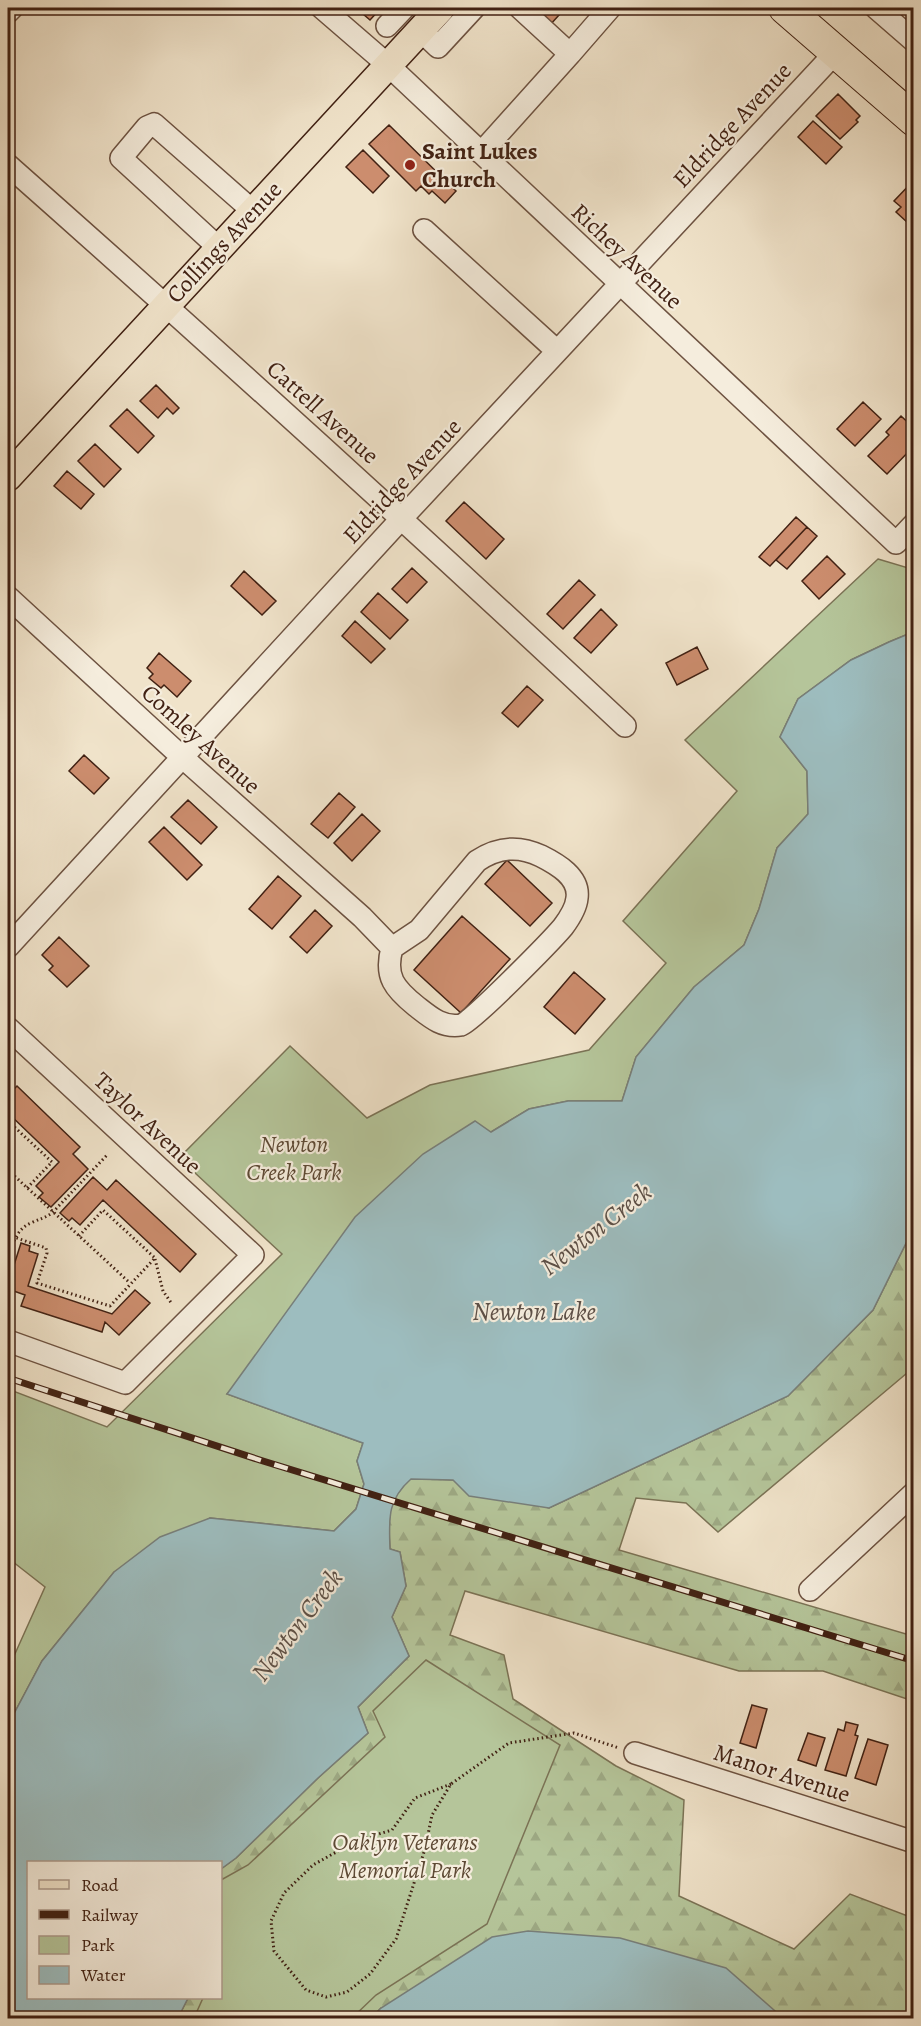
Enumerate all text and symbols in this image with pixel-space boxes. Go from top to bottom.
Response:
street label: Eldridge Avenue [665,55,799,195]
place label: Saint Lukes Church [422,135,538,195]
marker: Saint Lukes Church [403,158,417,172]
street label: Collings Avenue [159,174,289,310]
street label: Richey Avenue [564,196,690,316]
street label: Cattell Avenue [260,353,386,471]
street label: Eldridge Avenue [335,411,469,551]
street label: Comley Avenue [135,677,267,801]
street label: Taylor Avenue [87,1065,209,1181]
park label: Newton Creek Park [246,1128,342,1188]
water label: Newton Creek [533,1174,659,1284]
water label: Newton Lake [472,1294,596,1329]
water label: Newton Creek [243,1562,351,1688]
street label: Manor Avenue [710,1736,854,1810]
park label: Oaklyn Veterans Memorial Park [332,1826,478,1886]
legend [27,1861,222,1999]
text: Road [81,1873,119,1897]
text: Railway [81,1903,139,1927]
text: Park [81,1933,115,1957]
text: Water [80,1963,126,1987]

